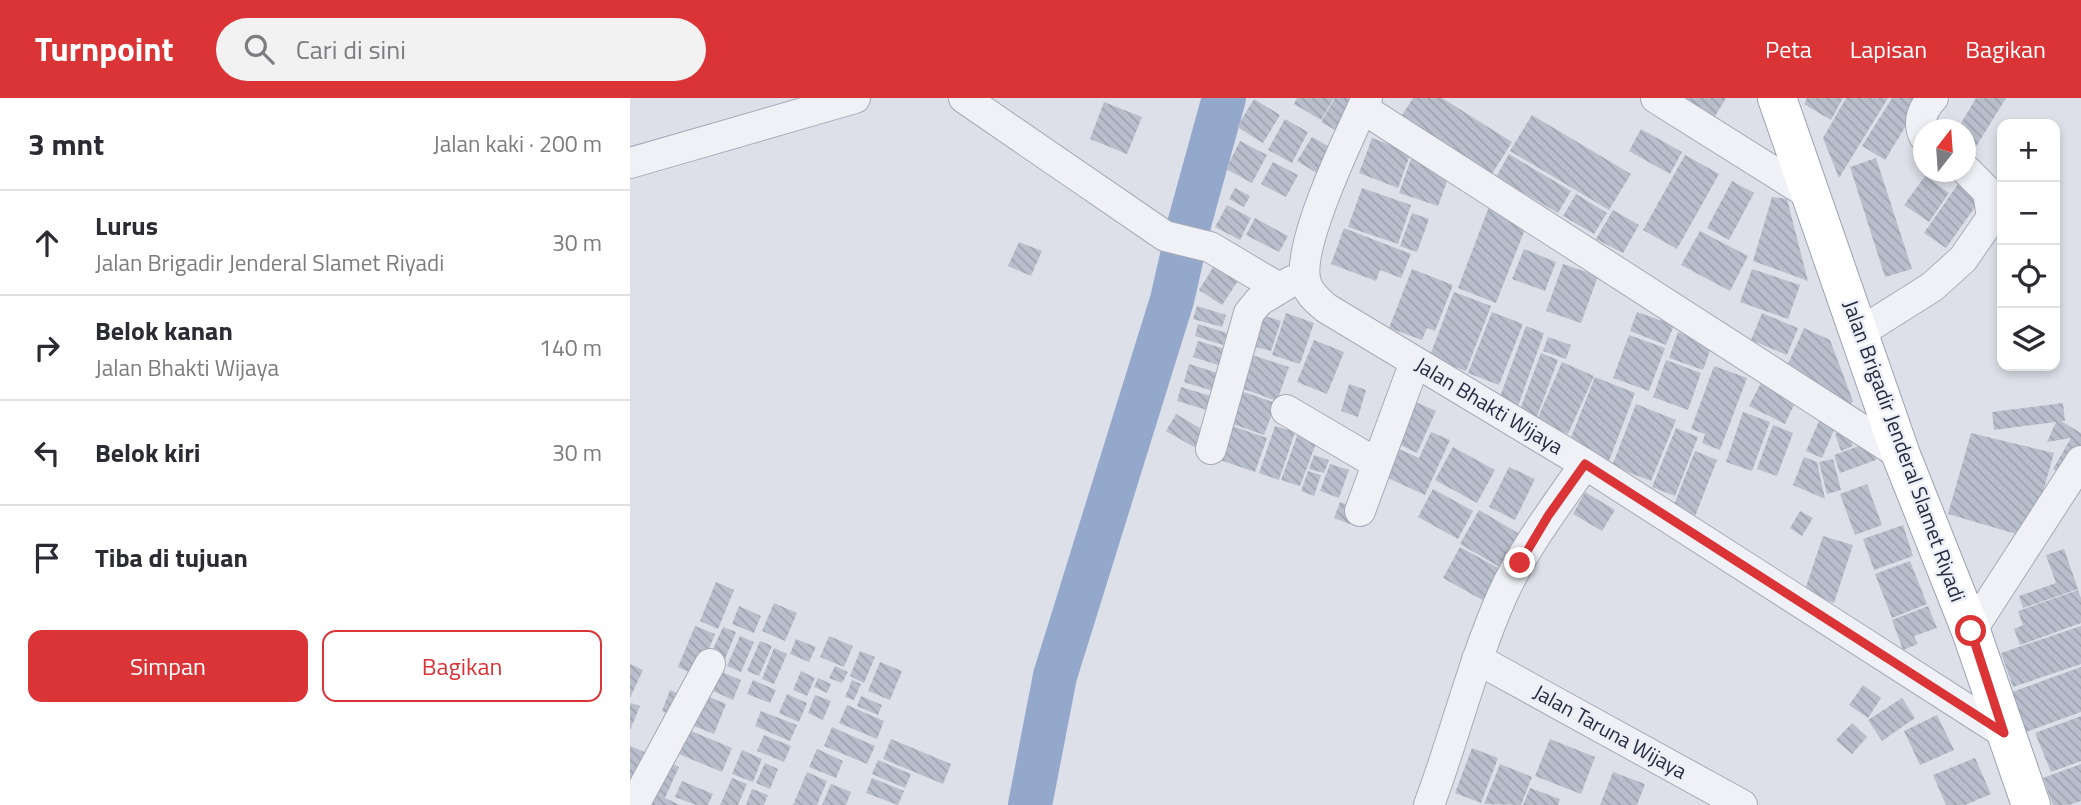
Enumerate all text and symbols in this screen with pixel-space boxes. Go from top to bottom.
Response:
search box [216,18,706,81]
text: Turnpoint [35,24,174,74]
icon: search [240,30,278,68]
text: Cari di sini [296,30,406,69]
text: Peta [1765,31,1812,67]
text: Lapisan [1850,31,1927,67]
text: Bagikan [1965,31,2046,67]
north arrow [1913,119,1976,182]
map controls [1997,119,2060,371]
button: + [1997,119,2060,182]
text: 3 mnt [28,121,104,167]
text: Jalan kaki · 200 m [433,126,602,161]
button: − [1997,182,2060,245]
text: Lurus [95,206,158,245]
icon: ahead [28,224,66,262]
text: 30 m [552,225,602,260]
text: Jalan Brigadir Jenderal Slamet Riyadi [95,245,444,280]
button: locate [1997,245,2060,308]
street label: Jalan Brigadir Jenderal Slamet Riyadi [1835,295,1975,606]
button: layers [1997,308,2060,371]
text: Belok kanan [95,311,233,350]
icon: right [28,329,66,367]
text: 140 m [539,330,602,365]
street label: Jalan Bhakti Wijaya [1409,348,1570,462]
text: Jalan Bhakti Wijaya [95,350,279,385]
text: Belok kiri [95,433,201,472]
icon: left [28,434,66,472]
text: 30 m [552,435,602,470]
text: Tiba di tujuan [95,538,248,577]
icon: arrive [28,539,66,577]
route end [1504,547,1535,578]
route start [1955,615,1986,646]
button: Simpan [28,630,308,702]
button: Bagikan [322,630,602,702]
street label: Jalan Taruna Wijaya [1528,676,1693,787]

